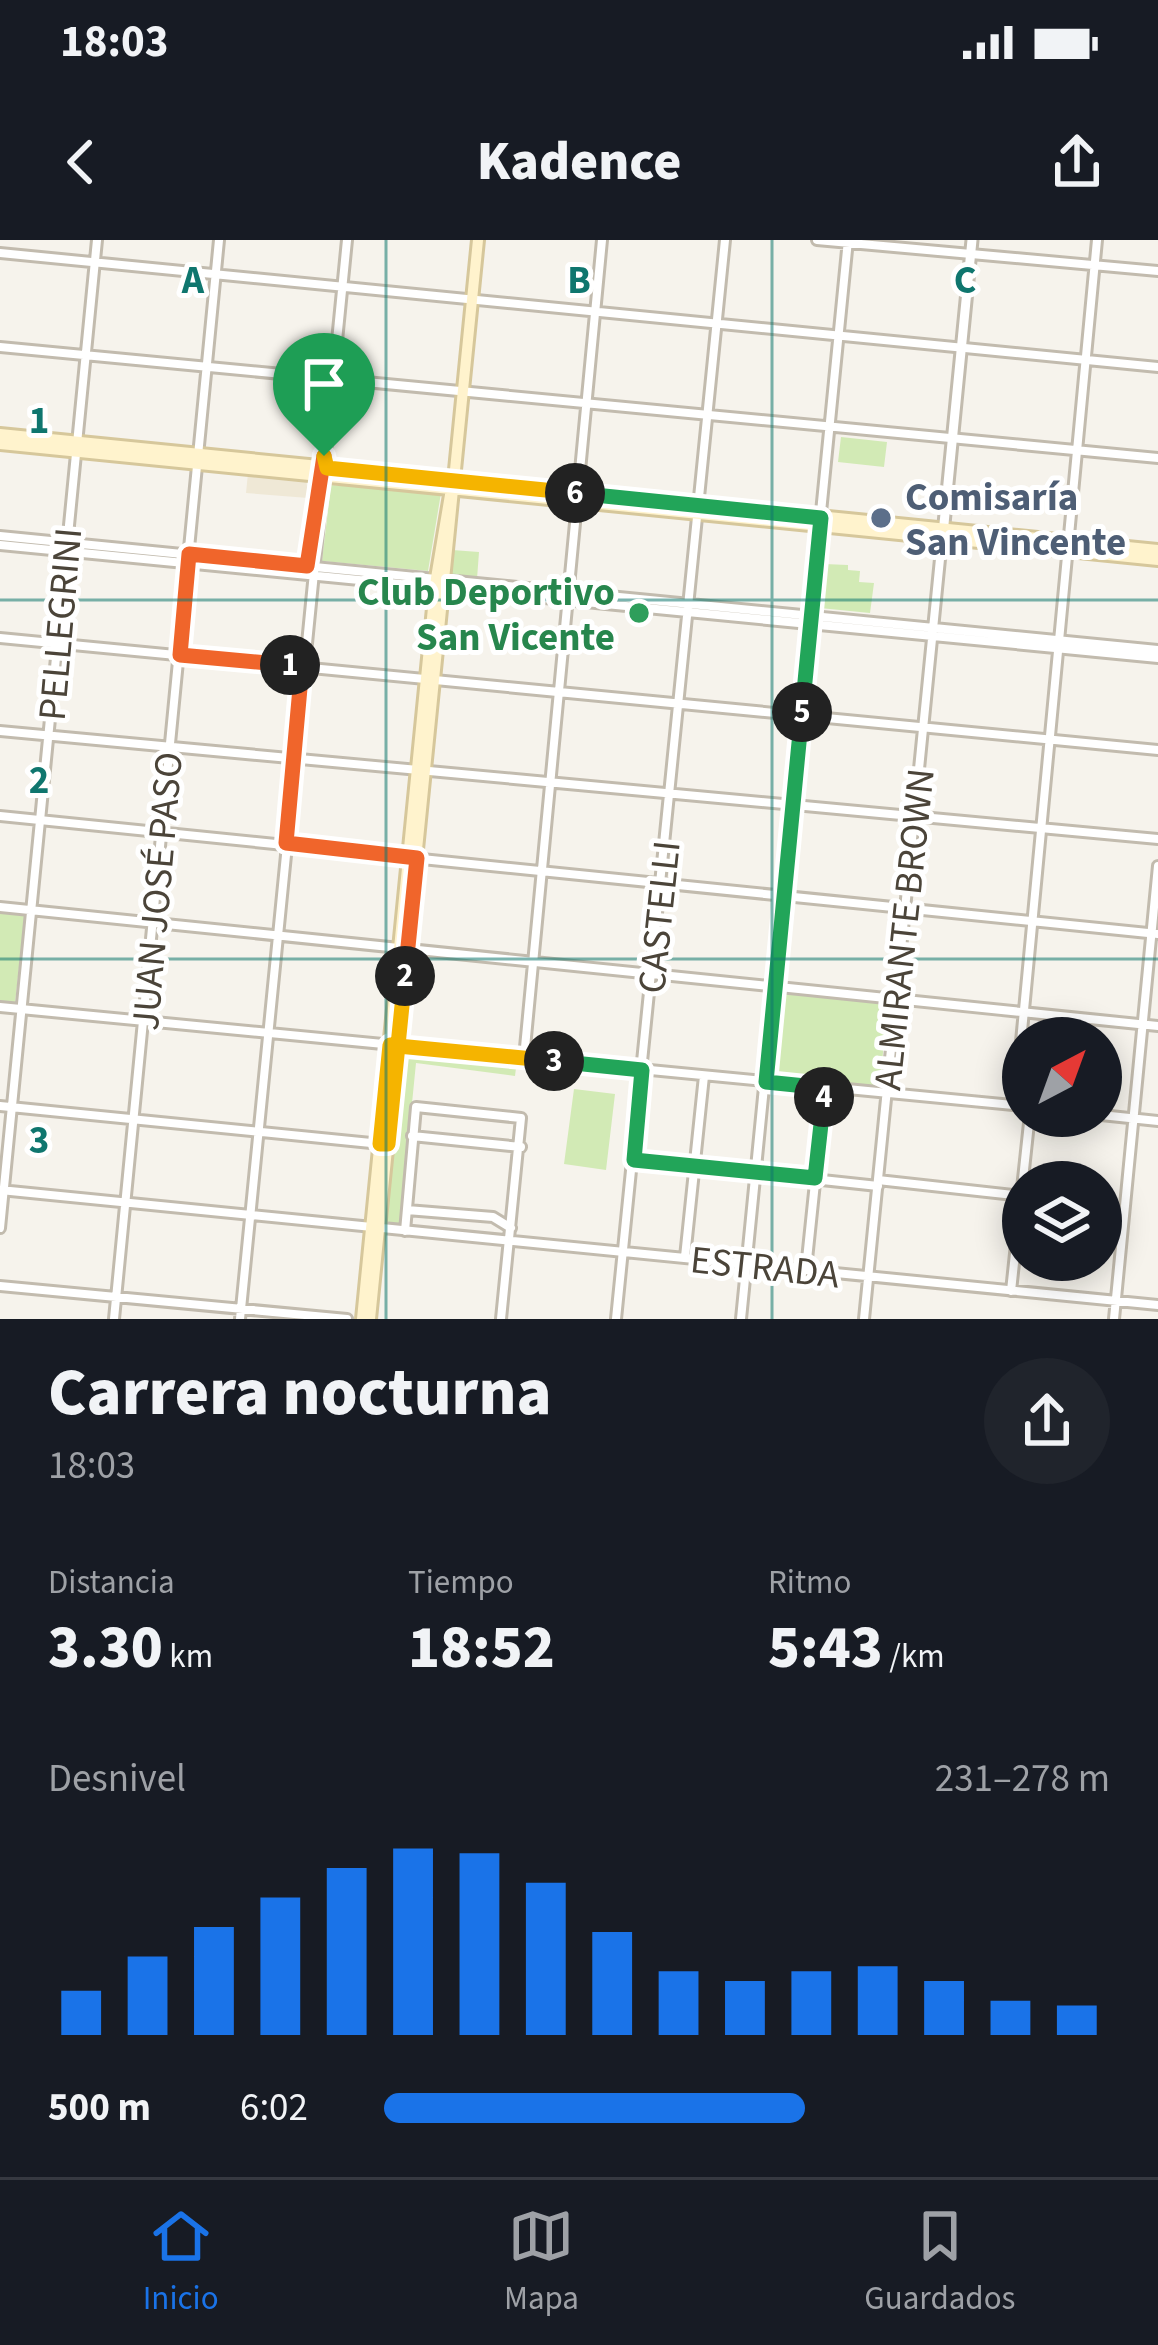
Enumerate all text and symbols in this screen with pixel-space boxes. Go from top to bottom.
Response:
text: 18:03 [60,10,169,74]
text: Kadence [477,124,681,201]
icon: back [48,129,114,195]
icon: share [1044,129,1110,195]
text: A [181,253,205,309]
text: B [567,253,591,309]
text: C [954,253,976,309]
pin [273,333,375,456]
icon: arrive [291,351,357,417]
text: 1 [29,393,49,449]
pin: 6 [545,463,605,523]
text: 6 [566,469,584,516]
place label: Comisaría San Vincente [905,470,1126,571]
marker: Comisaría San Vincente [868,505,894,531]
street label: PELLEGRINI [25,526,97,723]
place label: Club Deportivo San Vicente [357,565,615,666]
marker: Club Deportivo San Vicente [626,600,652,626]
pin: 1 [260,635,320,695]
text: 1 [281,641,299,688]
pin: 5 [772,682,832,742]
text: 5 [793,688,811,735]
street label: JUAN JOSÉ PASO [118,750,198,1033]
text: 2 [29,753,49,809]
street label: ALMIRANTE BROWN [860,766,950,1093]
street label: CASTELLI [624,838,696,996]
pin: 2 [375,946,435,1006]
text: 2 [396,952,414,999]
north arrow [1002,1017,1122,1137]
map controls [1002,1017,1122,1281]
pin: 3 [524,1031,584,1091]
text: 3 [545,1037,563,1084]
pin: 4 [794,1067,854,1127]
text: 4 [815,1073,833,1120]
text: 3 [29,1113,49,1169]
button: layers [1002,1161,1122,1281]
street label: ESTRADA [688,1232,843,1304]
text: Carrera nocturna [48,1346,552,1440]
button: share [984,1358,1110,1484]
text: 18:03 [48,1438,135,1494]
text: Distancia [48,1559,175,1606]
text: Tiempo [408,1559,514,1606]
text: Ritmo [768,1559,851,1606]
text: 3.30 [48,1606,163,1691]
text: 18:52 [408,1606,555,1691]
text: 5:43 [768,1606,883,1691]
text: km [163,1633,213,1680]
text: /km [883,1633,945,1680]
text: Desnivel [48,1751,186,1807]
text: 231–278 m [935,1751,1110,1807]
text: 500 m [48,2080,151,2136]
text: 6:02 [240,2080,308,2136]
tab: Inicio [143,2203,219,2322]
tab: Mapa [504,2203,579,2322]
tab: Guardados [864,2203,1015,2322]

